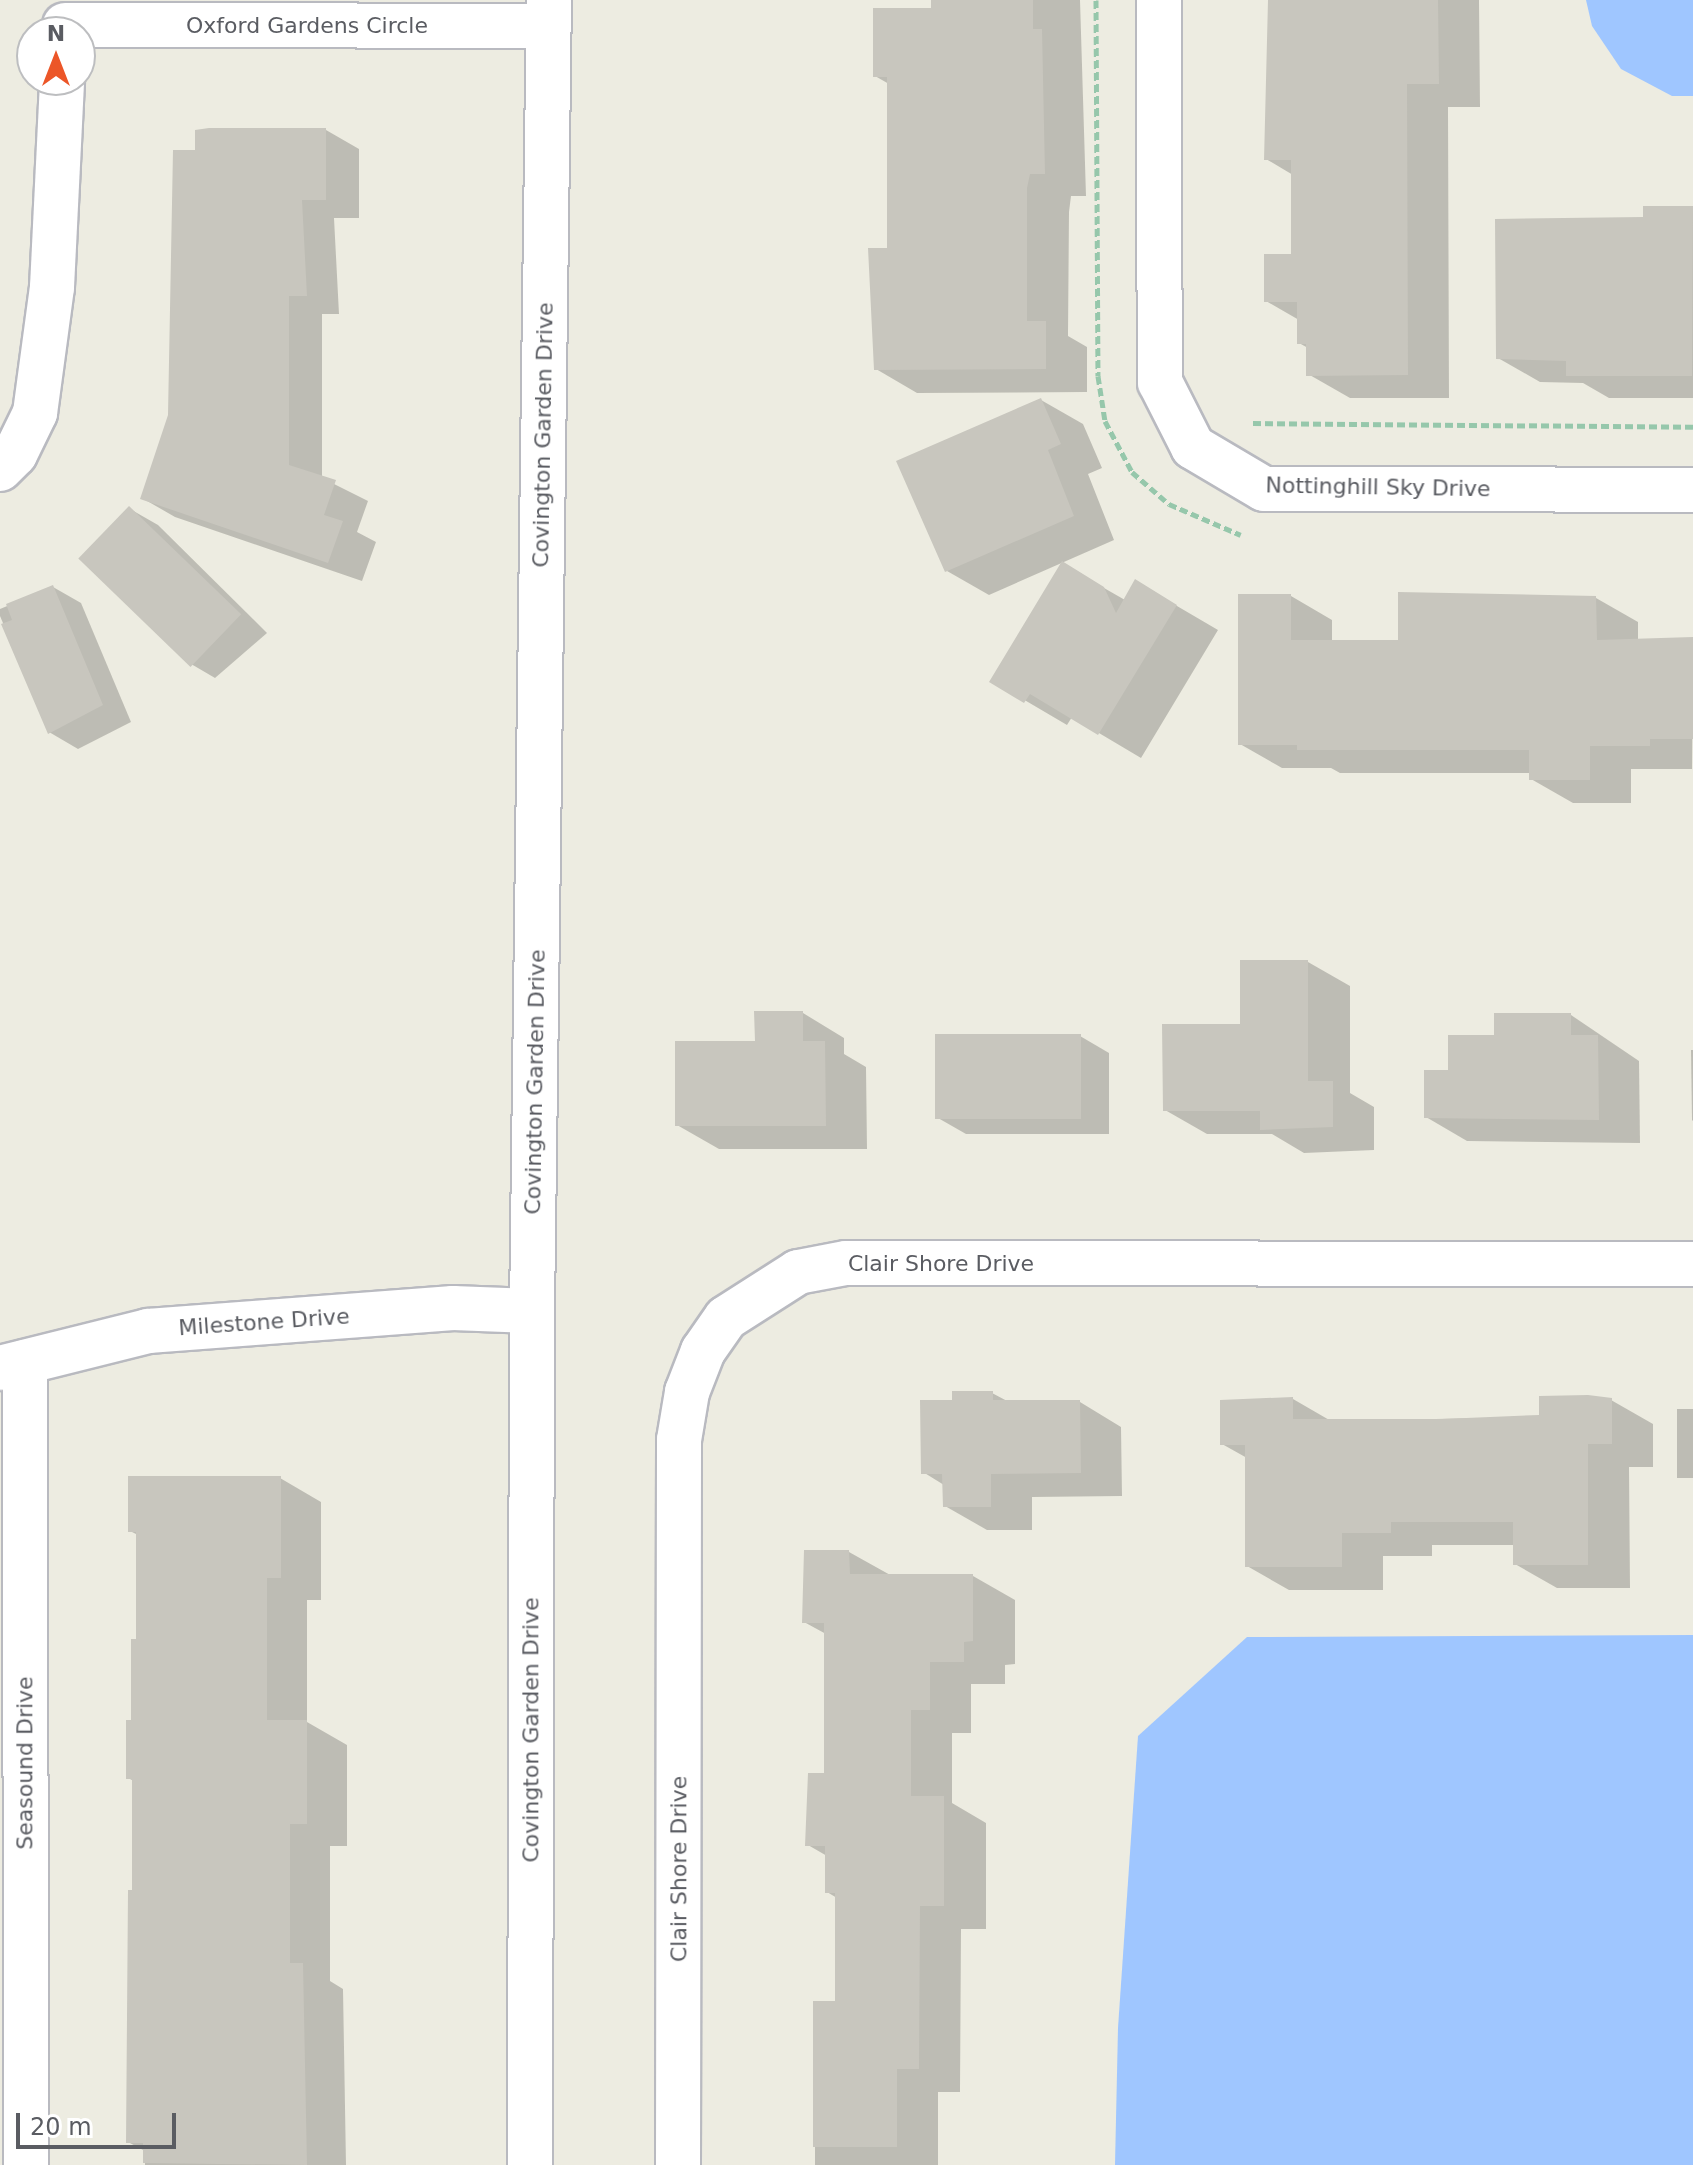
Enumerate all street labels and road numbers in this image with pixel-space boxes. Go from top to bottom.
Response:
street label: Oxford Gardens Circle [186,13,428,39]
street label: Covington Garden Drive [527,302,559,568]
street label: Nottinghill Sky Drive [1265,472,1491,502]
street label: Covington Garden Drive [519,949,551,1215]
street label: Clair Shore Drive [848,1251,1034,1277]
street label: Milestone Drive [178,1303,350,1341]
street label: Covington Garden Drive [518,1597,544,1863]
street label: Seasound Drive [12,1676,38,1850]
street label: Clair Shore Drive [666,1776,692,1962]

